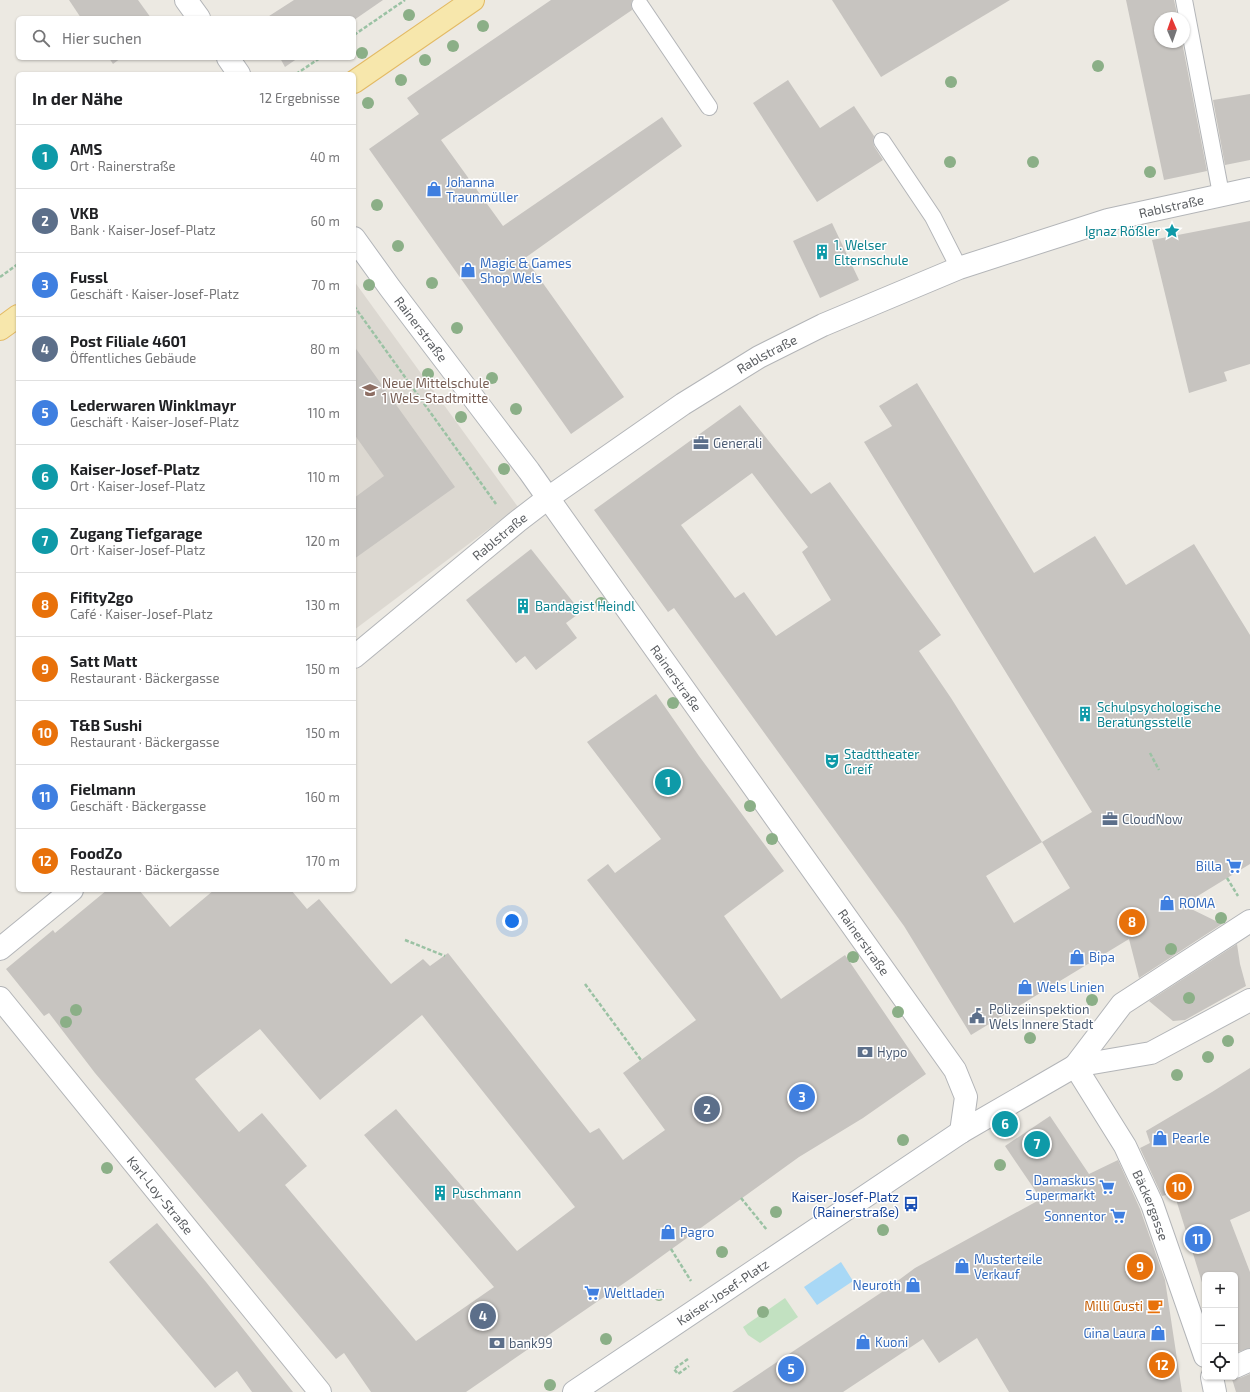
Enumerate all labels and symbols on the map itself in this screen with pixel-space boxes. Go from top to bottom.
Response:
north arrow [1154,12,1190,48]
place label: Johanna Traunmüller [446,174,518,205]
shop icon: Johanna Traunmüller [425,180,443,198]
street label: Rablstraße [1137,191,1205,221]
place icon: Ignaz Rößler [1163,222,1181,240]
place label: Ignaz Rößler [1085,223,1160,239]
place label: 1. Welser Elternschule [834,237,909,268]
building icon: 1. Welser Elternschule [813,243,831,261]
place label: Magic & Games Shop Wels [480,255,571,286]
shop icon: Magic & Games Shop Wels [459,261,477,279]
street label: Rainerstraße [391,293,451,365]
street label: Rablstraße [734,331,800,377]
place label: Neue Mittelschule 1 Wels-Stadtmitte [382,375,490,406]
school or university icon: Neue Mittelschule 1 Wels-Stadtmitte [361,381,379,399]
office icon: Generali [692,434,710,452]
place label: Generali [713,435,762,451]
street label: Rablstraße [469,509,530,564]
building icon: Bandagist Heindl [514,597,532,615]
place label: Bandagist Heindl [535,598,635,614]
street label: Rainerstraße [647,642,705,714]
place label: Schulpsychologische Beratungsstelle [1097,699,1221,730]
building icon: Schulpsychologische Beratungsstelle [1076,705,1094,723]
place label: Stadttheater Greif [844,746,919,777]
theatre icon: Stadttheater Greif [823,752,841,770]
pin: 1 [655,767,681,797]
office icon: CloudNow [1101,810,1119,828]
place label: CloudNow [1122,811,1183,827]
supermarket icon: Billa [1225,857,1243,875]
place label: Billa [1196,858,1222,874]
shop icon: ROMA [1158,894,1176,912]
place label: ROMA [1179,895,1215,911]
street label: Rainerstraße [835,906,893,978]
pin: 8 [1119,907,1145,937]
your location [502,911,522,931]
shop icon: Bipa [1068,948,1086,966]
place label: Bipa [1089,949,1115,965]
shop icon: Wels Linien [1016,978,1034,996]
place label: Wels Linien [1037,979,1105,995]
place label: Polizeiinspektion Wels Innere Stadt [989,1001,1094,1032]
public building icon: Polizeiinspektion Wels Innere Stadt [968,1007,986,1025]
bank icon: Hypo [856,1043,874,1061]
place label: Hypo [877,1044,908,1060]
pin: 3 [789,1082,815,1112]
pin: 2 [694,1094,720,1124]
pin: 6 [992,1109,1018,1139]
pin: 7 [1024,1129,1050,1159]
shop icon: Pearle [1151,1129,1169,1147]
place label: Pearle [1172,1130,1210,1146]
street label: Karl-Loy-Straße [124,1153,197,1238]
street label: Bäckergasse [1129,1167,1172,1243]
place label: Damaskus Supermarkt [1025,1172,1095,1203]
pin: 10 [1166,1172,1192,1202]
supermarket icon: Damaskus Supermarkt [1098,1178,1116,1196]
building icon: Puschmann [431,1184,449,1202]
place label: Puschmann [452,1185,521,1201]
place label: Kaiser-Josef-Platz (Rainerstraße) [791,1189,899,1220]
bus stop icon: Kaiser-Josef-Platz (Rainerstraße) [902,1195,920,1213]
supermarket icon: Sonnentor [1109,1207,1127,1225]
place label: Sonnentor [1044,1208,1106,1224]
shop icon: Pagro [659,1223,677,1241]
place label: Pagro [680,1224,714,1240]
pin: 11 [1185,1224,1211,1254]
place label: Musterteile Verkauf [974,1251,1043,1282]
pin: 9 [1127,1252,1153,1282]
street label: Kaiser-Josef-Platz [673,1256,772,1329]
shop icon: Musterteile Verkauf [953,1257,971,1275]
shop icon: Neuroth [904,1276,922,1294]
place label: Neuroth [853,1277,901,1293]
supermarket icon: Weltladen [583,1284,601,1302]
place label: Weltladen [604,1285,665,1301]
cafe icon: Milli Gusti [1146,1297,1164,1315]
place label: Milli Gusti [1084,1298,1143,1314]
pin: 4 [470,1301,496,1331]
shop icon: Gina Laura [1149,1324,1167,1342]
place label: Gina Laura [1083,1325,1146,1341]
shop icon: Kuoni [854,1333,872,1351]
bank icon: bank99 [488,1334,506,1352]
place label: Kuoni [875,1334,908,1350]
place label: bank99 [509,1335,553,1351]
pin: 12 [1149,1350,1175,1380]
pin: 5 [778,1354,804,1384]

